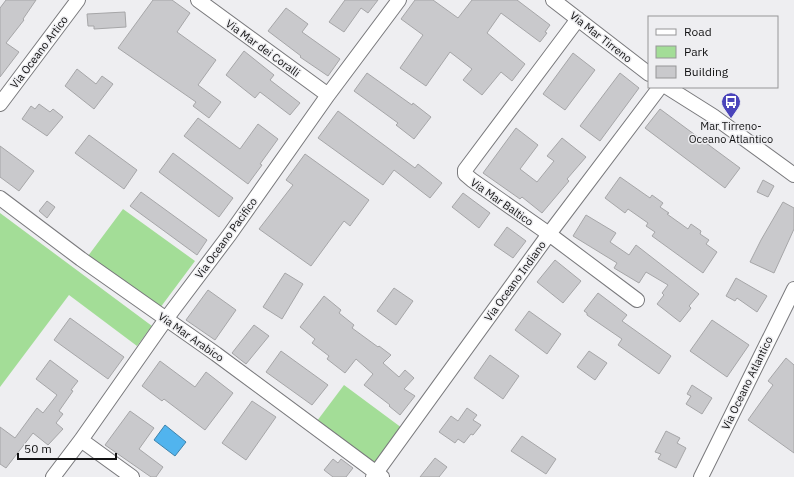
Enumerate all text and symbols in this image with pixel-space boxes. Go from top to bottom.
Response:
street label: Via Mar Tirreno [567,8,635,66]
street label: Via Oceano Artico [7,13,71,91]
street label: Via Mar dei Coralli [223,16,303,80]
legend [648,16,778,88]
text: Road [684,24,712,39]
text: Park [684,44,709,59]
text: Building [684,64,729,79]
bus stop icon: Mar Tirreno- Oceano Atlantico [720,91,742,119]
place label: Mar Tirreno- Oceano Atlantico [689,119,773,146]
street label: Via Mar Baltico [468,175,536,229]
street label: Via Oceano Pacifico [192,195,260,281]
street label: Via Oceano Indiano [481,238,549,324]
street label: Via Mar Arabico [155,309,227,365]
street label: Via Oceano Atlantico [718,334,776,432]
scale bar [18,435,116,461]
text: 50 m [24,441,52,456]

